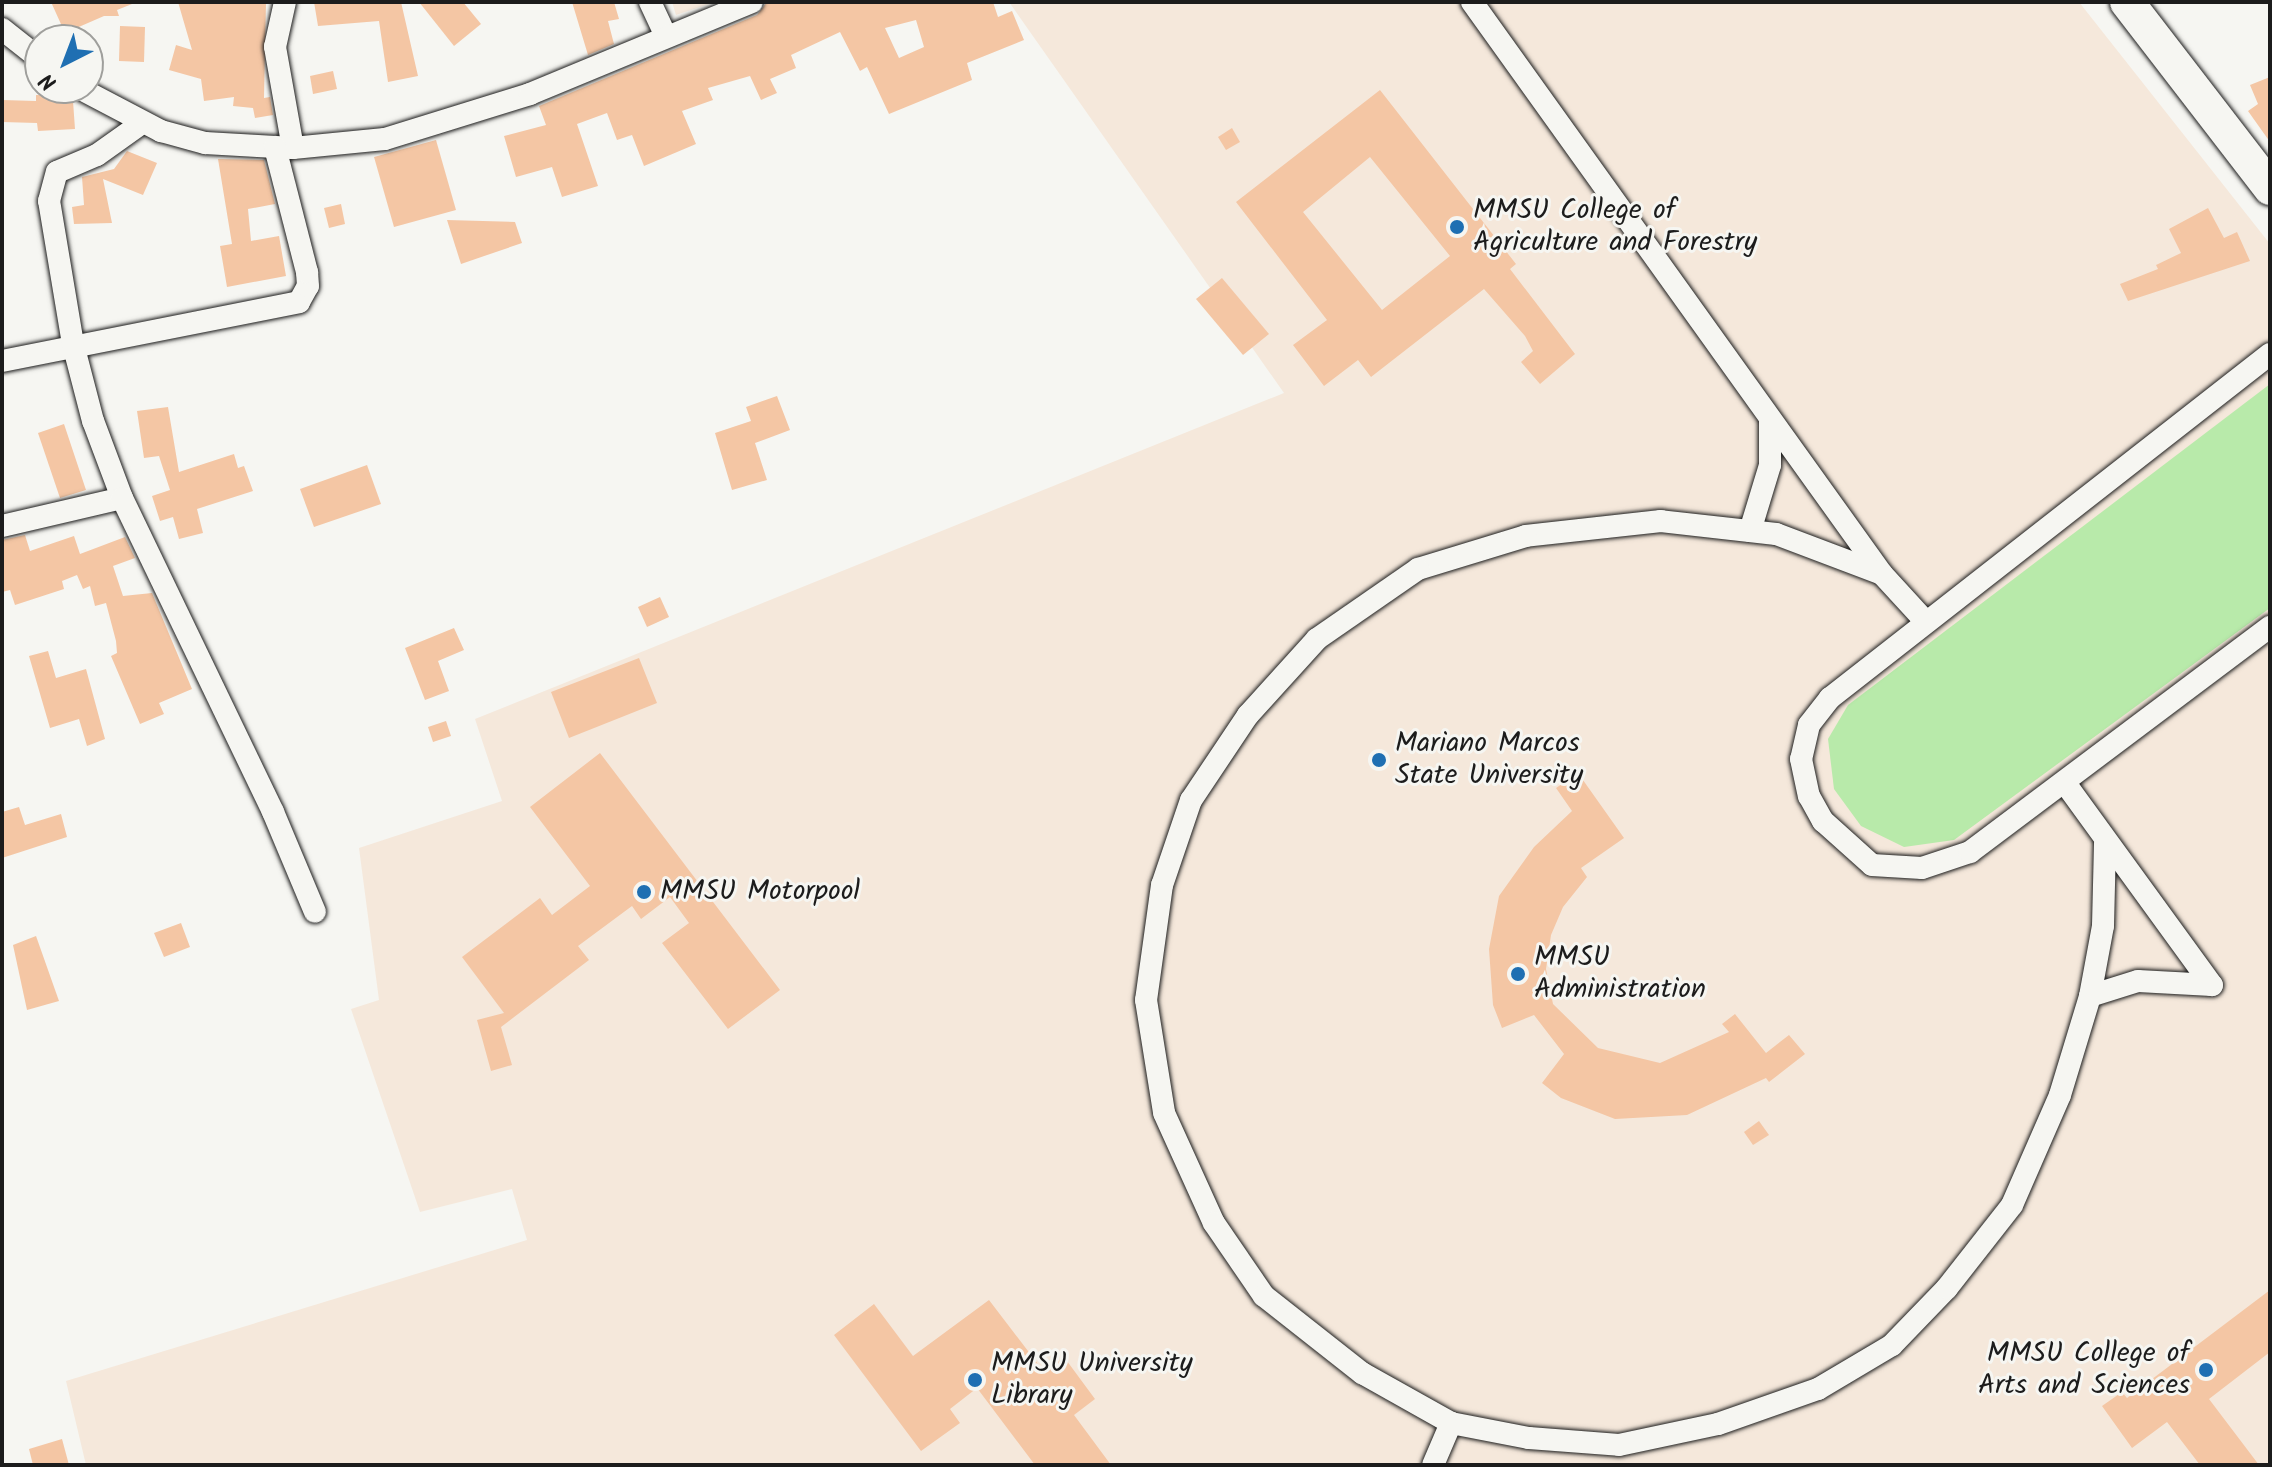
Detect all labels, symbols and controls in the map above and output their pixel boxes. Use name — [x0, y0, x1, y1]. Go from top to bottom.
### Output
north arrow — [24, 24, 104, 104]
text: N — [32, 63, 66, 98]
place label: MMSU College of Agriculture and Forestry — [1473, 194, 1757, 260]
marker: MMSU College of Agriculture and Forestry — [1448, 218, 1466, 236]
place label: Mariano Marcos State University — [1395, 727, 1583, 793]
marker: Mariano Marcos State University — [1370, 751, 1388, 769]
place label: MMSU Motorpool — [660, 875, 860, 909]
marker: MMSU Motorpool — [635, 883, 653, 901]
place label: MMSU Administration — [1534, 941, 1706, 1007]
marker: MMSU Administration — [1509, 965, 1527, 983]
place label: MMSU College of Arts and Sciences — [1978, 1337, 2190, 1403]
place label: MMSU University Library — [991, 1347, 1193, 1413]
marker: MMSU College of Arts and Sciences — [2197, 1361, 2215, 1379]
marker: MMSU University Library — [966, 1371, 984, 1389]

